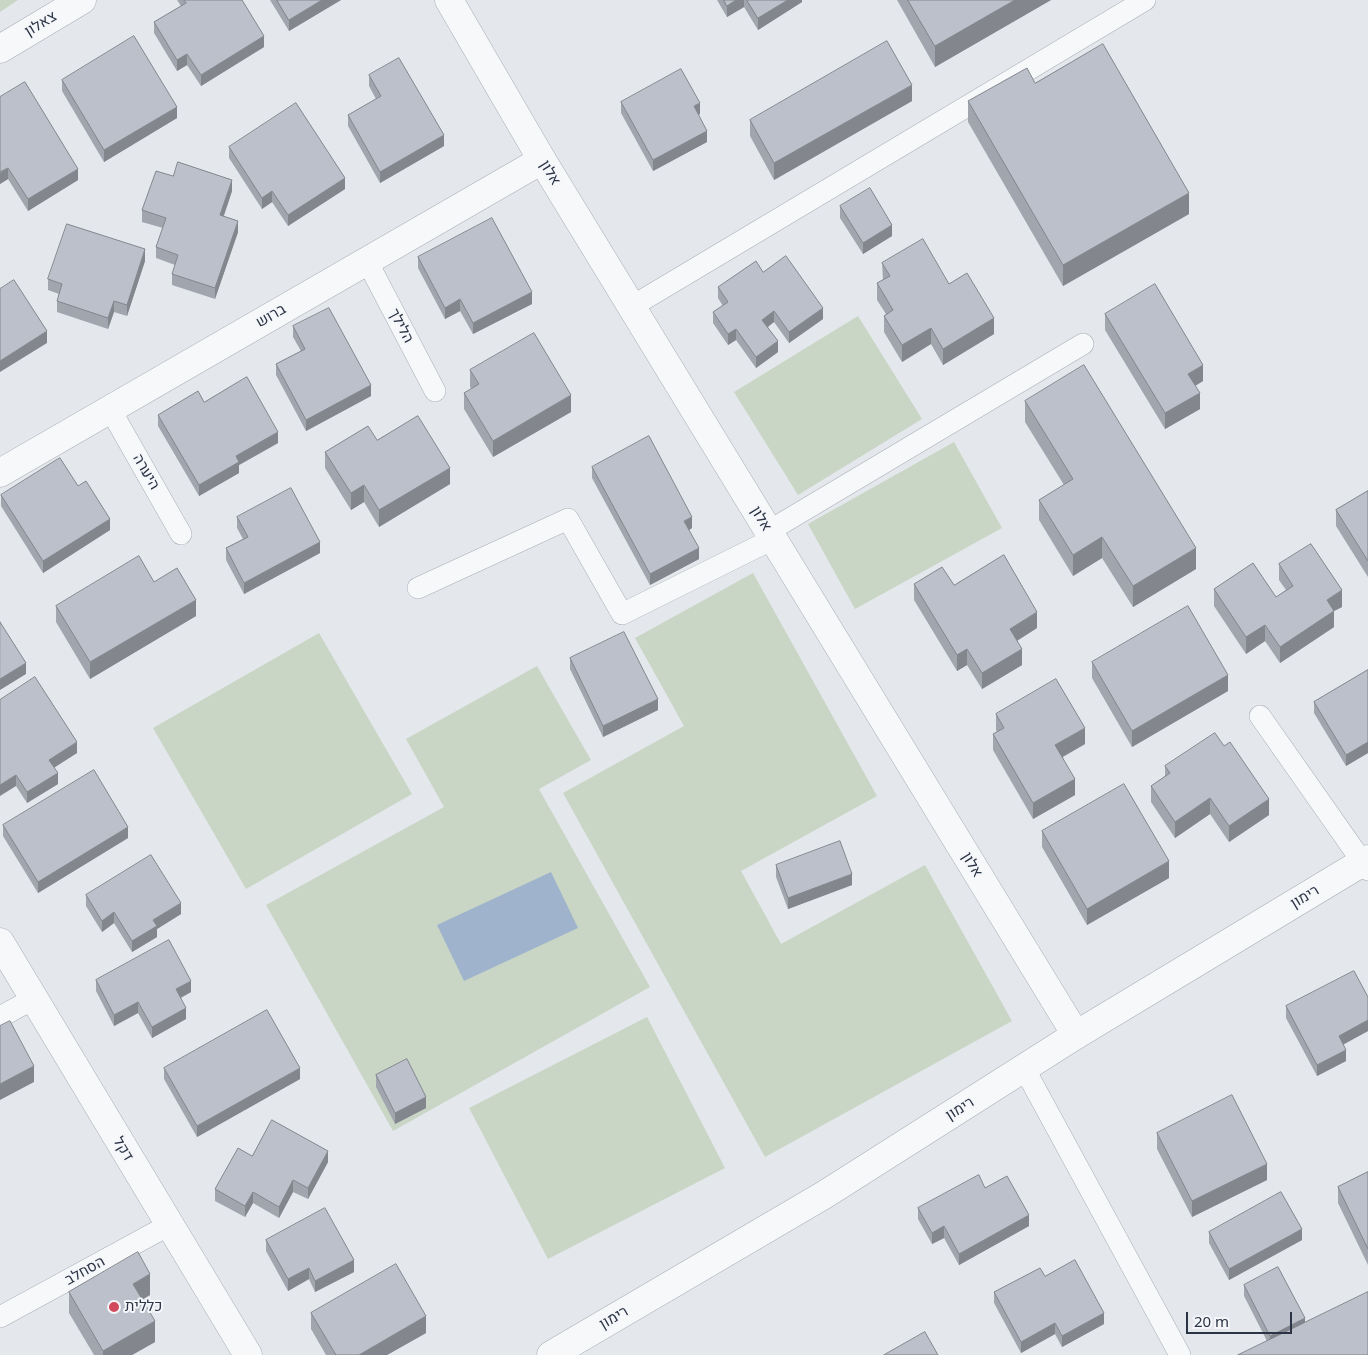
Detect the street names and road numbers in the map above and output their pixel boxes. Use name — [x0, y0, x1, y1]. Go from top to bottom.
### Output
street label: צאלון — [22, 7, 60, 41]
street label: אלון — [536, 157, 564, 189]
street label: ברוש — [253, 300, 289, 332]
street label: הלילך — [385, 306, 417, 346]
street label: היערה — [129, 451, 163, 493]
street label: אלון — [747, 503, 775, 535]
street label: אלון — [958, 849, 986, 881]
street label: רימון — [1287, 882, 1323, 912]
street label: רימון — [942, 1093, 978, 1125]
street label: דקל — [109, 1134, 137, 1164]
street label: הסחלב — [62, 1253, 108, 1289]
street label: רימון — [596, 1303, 632, 1333]

